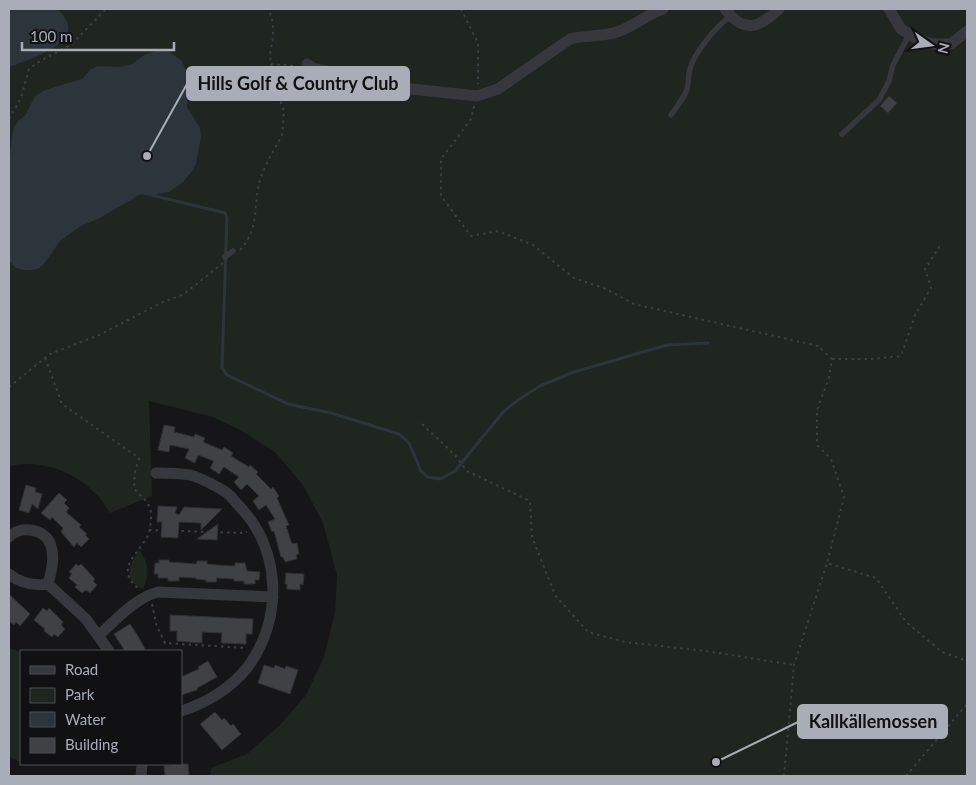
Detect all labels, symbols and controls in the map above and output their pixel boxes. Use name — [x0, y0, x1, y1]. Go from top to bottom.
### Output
scale bar — [22, 20, 175, 52]
north arrow — [906, 20, 956, 70]
text: 100 m — [30, 27, 72, 45]
text: N — [935, 41, 954, 56]
callout: Hills Golf & Country Club — [187, 67, 409, 100]
text: Hills Golf & Country Club — [197, 72, 399, 94]
legend — [20, 650, 182, 765]
text: Road — [65, 660, 98, 678]
text: Park — [65, 685, 95, 703]
callout: Kallkällemossen — [798, 705, 947, 738]
text: Water — [65, 710, 106, 728]
text: Kallkällemossen — [809, 710, 937, 732]
text: Building — [65, 735, 118, 753]

